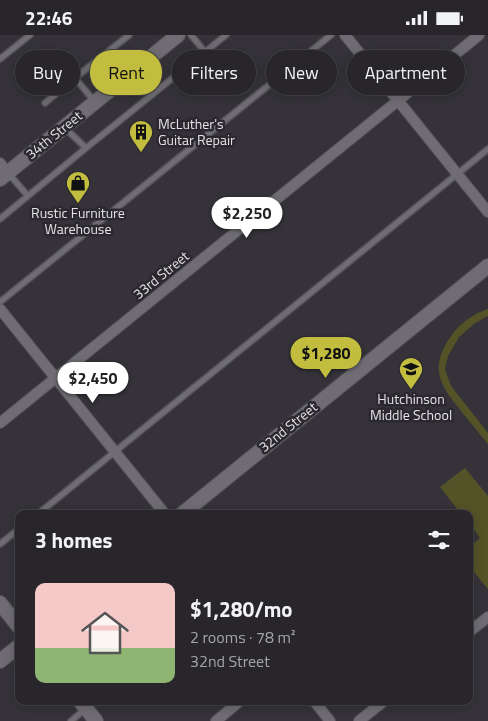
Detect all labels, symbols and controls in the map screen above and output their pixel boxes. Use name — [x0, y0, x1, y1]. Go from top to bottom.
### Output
text: 22:46 — [25, 3, 72, 32]
chip: Buy — [15, 50, 80, 95]
chip: Rent — [90, 50, 162, 95]
chip: Filters — [172, 50, 256, 95]
chip: New — [266, 50, 337, 95]
chip: Apartment — [347, 50, 465, 95]
street label: 34th Street — [21, 105, 86, 164]
place label: McLuther's Guitar Repair — [158, 113, 235, 150]
building icon: McLuther's Guitar Repair — [128, 119, 154, 153]
shop icon: Rustic Furniture Warehouse — [65, 170, 91, 204]
pin: $2,250 — [206, 197, 288, 239]
text: $2,250 — [222, 201, 272, 225]
place label: Rustic Furniture Warehouse — [31, 202, 125, 239]
street label: 33rd Street — [128, 245, 193, 304]
pin: $1,280 — [285, 337, 367, 379]
text: $1,280 — [301, 341, 351, 365]
school or university icon: Hutchinson Middle School — [398, 356, 424, 390]
pin: $2,450 — [52, 361, 134, 404]
text: $2,450 — [68, 366, 118, 390]
place label: Hutchinson Middle School — [370, 388, 452, 425]
street label: 32nd Street — [254, 396, 321, 457]
text: 3 homes — [35, 524, 112, 556]
icon: filters — [425, 526, 453, 554]
text: $1,280/mo — [190, 593, 292, 625]
icon: home — [75, 603, 135, 663]
text: 2 rooms · 78 m² — [190, 625, 295, 649]
text: 32nd Street — [190, 649, 270, 673]

